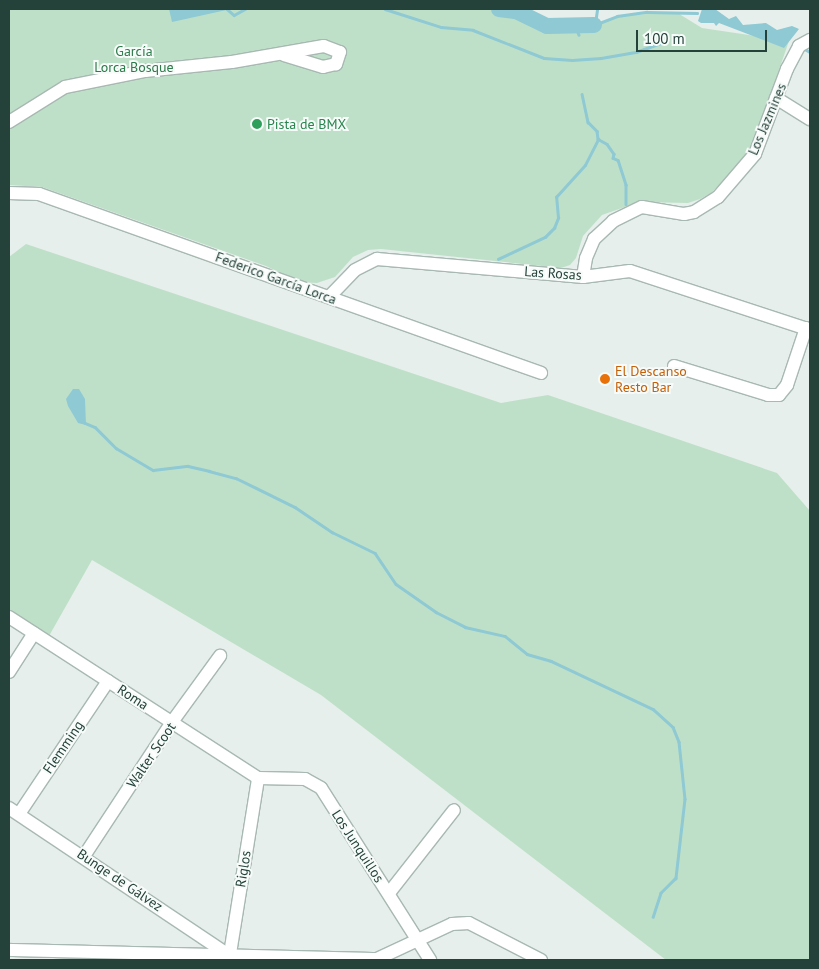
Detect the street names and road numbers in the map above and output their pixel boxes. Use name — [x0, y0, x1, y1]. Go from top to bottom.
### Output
street label: Los Jazmines — [744, 80, 790, 158]
street label: Federico García Lorca — [213, 248, 339, 308]
street label: Las Rosas — [524, 263, 582, 283]
street label: Roma — [114, 681, 152, 713]
street label: Flemming — [39, 717, 87, 777]
street label: Walter Scoot — [123, 719, 179, 791]
street label: Los Junquillos — [328, 807, 388, 885]
street label: Bunge de Gálvez — [74, 845, 166, 915]
street label: Riglos — [232, 849, 254, 889]

